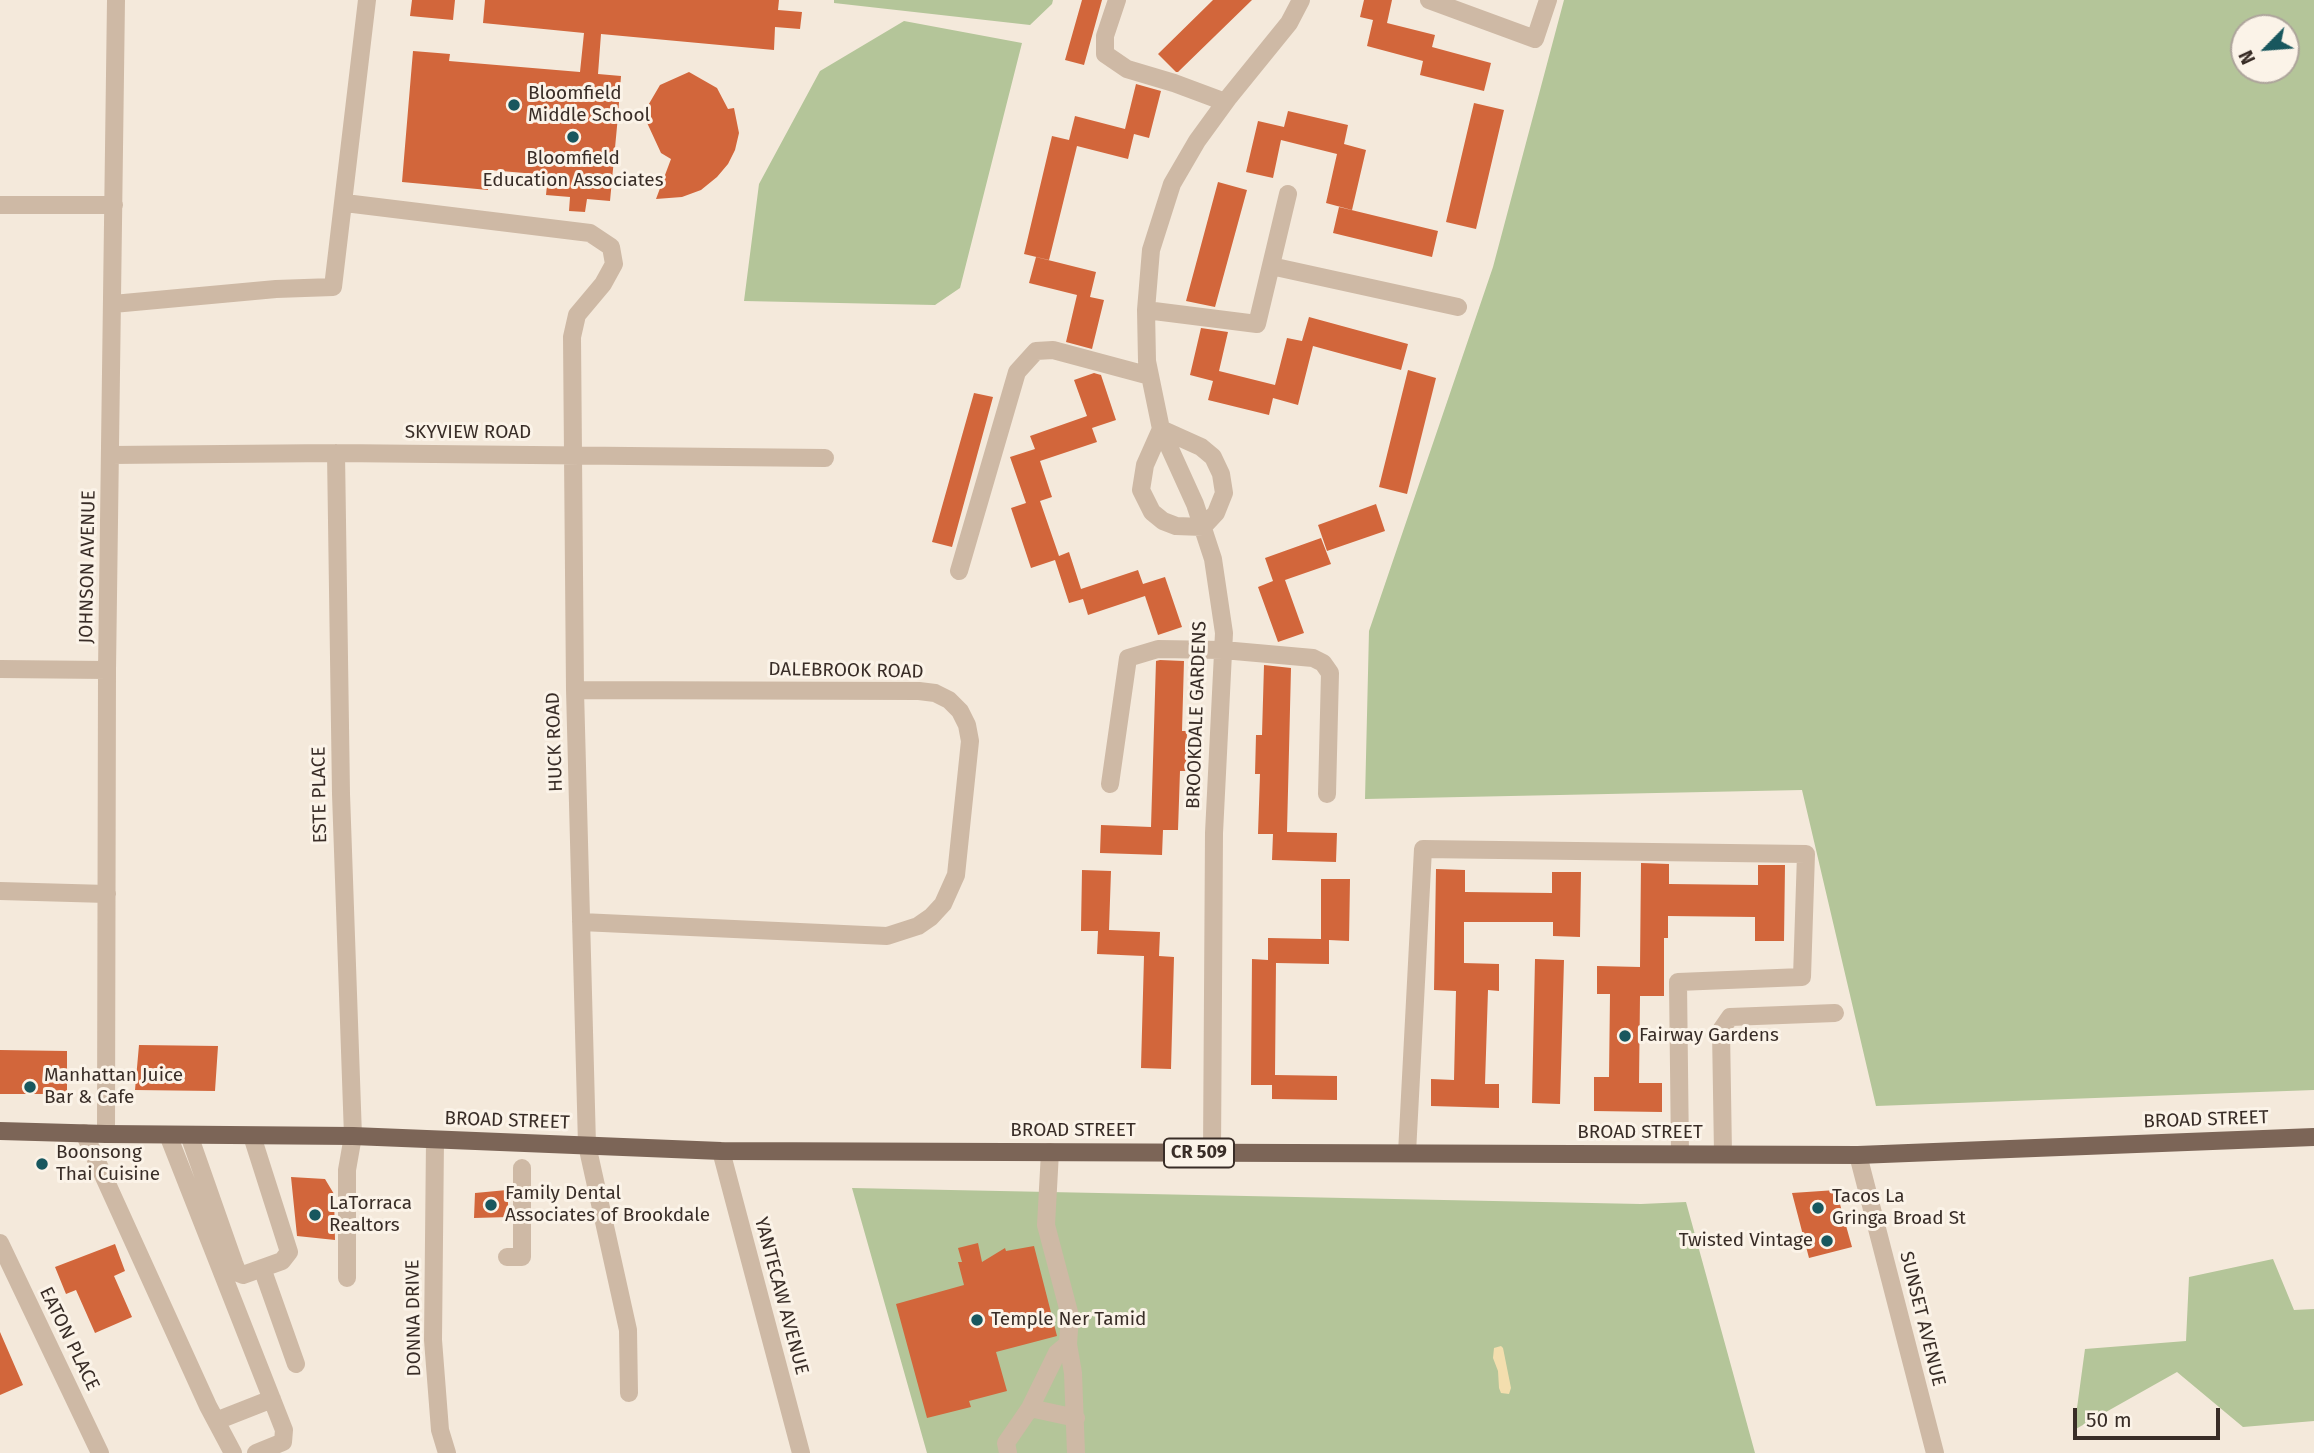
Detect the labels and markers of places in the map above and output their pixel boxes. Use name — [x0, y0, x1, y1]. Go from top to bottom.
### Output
place label: Bloomfield Middle School — [528, 83, 650, 127]
marker: Bloomfield Middle School — [506, 97, 522, 113]
marker: Bloomfield Education Associates — [565, 129, 581, 145]
place label: Bloomfield Education Associates — [482, 148, 664, 192]
place label: Fairway Gardens — [1639, 1025, 1779, 1047]
marker: Fairway Gardens — [1617, 1028, 1633, 1044]
place label: Manhattan Juice Bar & Cafe — [44, 1065, 183, 1109]
marker: Manhattan Juice Bar & Cafe — [22, 1079, 38, 1095]
place label: Boonsong Thai Cuisine — [56, 1142, 160, 1186]
marker: Boonsong Thai Cuisine — [34, 1156, 50, 1172]
place label: Family Dental Associates of Brookdale — [505, 1183, 710, 1227]
place label: Tacos La Gringa Broad St — [1832, 1186, 1966, 1230]
place label: LaTorraca Realtors — [329, 1193, 412, 1237]
marker: Family Dental Associates of Brookdale — [483, 1197, 499, 1213]
marker: Tacos La Gringa Broad St — [1810, 1200, 1826, 1216]
marker: LaTorraca Realtors — [307, 1207, 323, 1223]
place label: Twisted Vintage — [1679, 1230, 1813, 1252]
marker: Twisted Vintage — [1819, 1233, 1835, 1249]
place label: Temple Ner Tamid — [991, 1309, 1146, 1331]
marker: Temple Ner Tamid — [969, 1312, 985, 1328]

